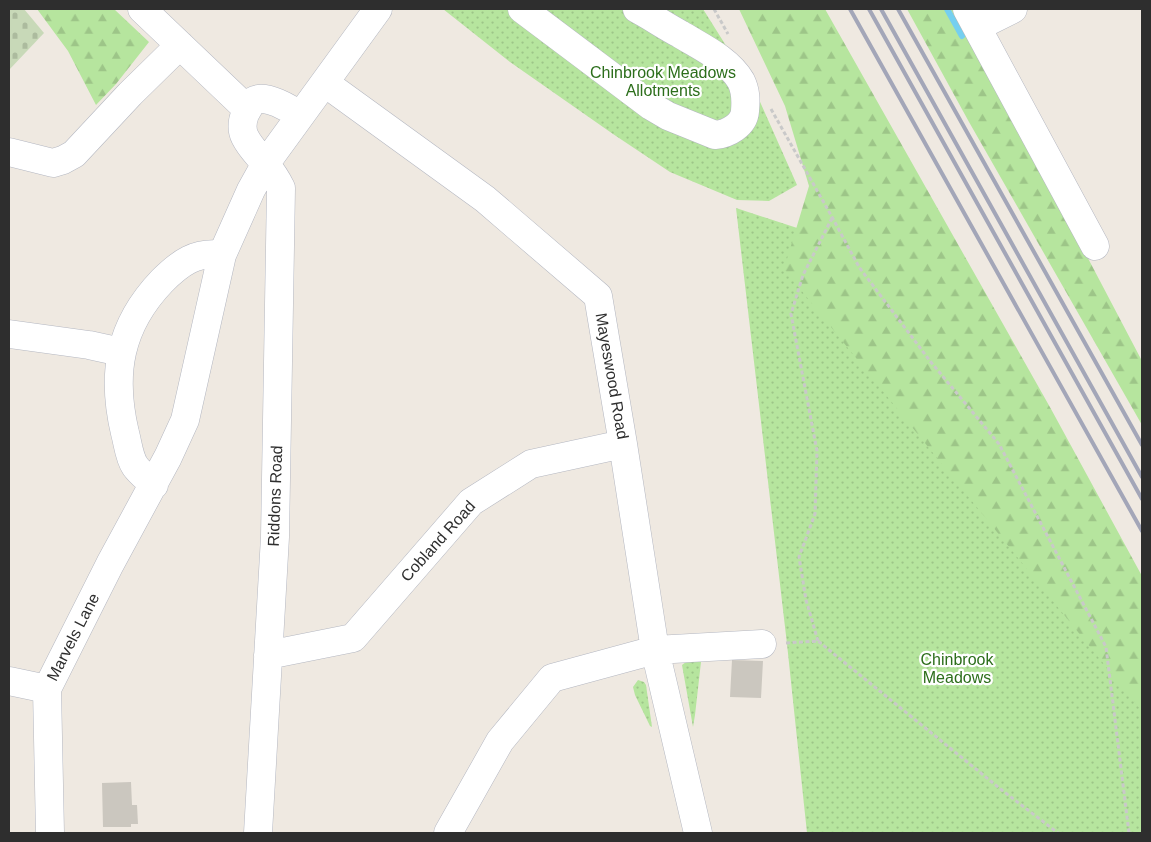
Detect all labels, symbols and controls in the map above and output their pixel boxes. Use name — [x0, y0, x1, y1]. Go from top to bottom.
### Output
park label: Chinbrook Meadows Allotments — [590, 64, 736, 99]
street label: Mayeswood Road — [593, 311, 631, 441]
street label: Riddons Road — [265, 445, 285, 547]
street label: Cobland Road — [397, 497, 479, 585]
street label: Marvels Lane — [44, 590, 102, 684]
park label: Chinbrook Meadows — [921, 651, 994, 686]

